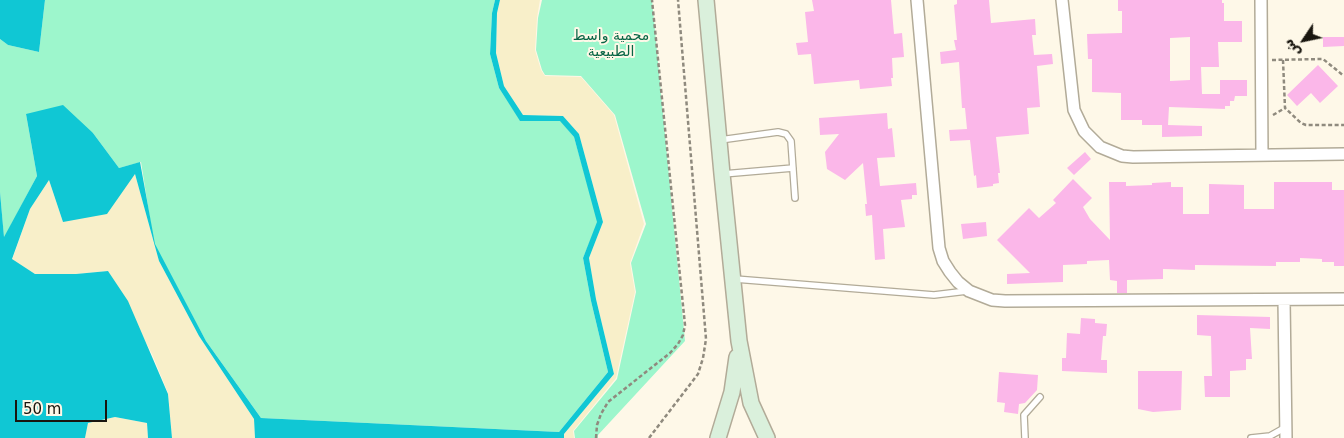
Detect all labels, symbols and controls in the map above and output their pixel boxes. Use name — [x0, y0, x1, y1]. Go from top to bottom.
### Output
north arrow — [1279, 15, 1329, 65]
park label: محمية واسط الطبيعية — [573, 28, 649, 60]
text: ش — [1280, 36, 1304, 61]
scale bar — [18, 390, 110, 422]
text: 50 m — [23, 400, 61, 418]

